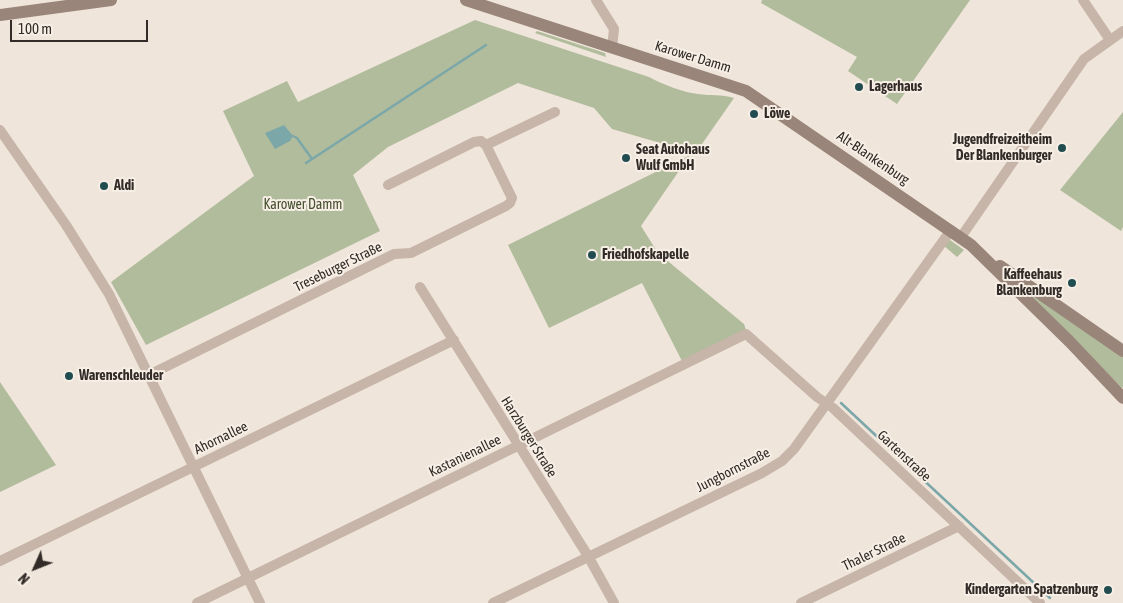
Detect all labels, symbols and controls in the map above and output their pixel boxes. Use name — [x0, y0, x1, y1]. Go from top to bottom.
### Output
scale bar — [12, 10, 150, 42]
text: 100 m — [18, 20, 52, 37]
street label: Karower Damm — [653, 37, 733, 77]
place label: Lagerhaus — [869, 79, 922, 95]
marker: Lagerhaus — [853, 81, 865, 93]
place label: Löwe — [764, 106, 790, 122]
marker: Löwe — [748, 108, 760, 120]
street label: Alt-Blankenburg — [834, 128, 912, 188]
place label: Jugendfreizeitheim Der Blankenburger — [953, 132, 1052, 164]
place label: Seat Autohaus Wulf GmbH — [636, 142, 710, 174]
marker: Jugendfreizeitheim Der Blankenburger — [1056, 142, 1068, 154]
marker: Seat Autohaus Wulf GmbH — [620, 152, 632, 164]
place label: Aldi — [114, 178, 134, 194]
marker: Aldi — [98, 180, 110, 192]
park label: Karower Damm — [264, 197, 342, 213]
street label: Treseburger Straße — [291, 239, 385, 295]
place label: Friedhofskapelle — [602, 247, 689, 263]
marker: Friedhofskapelle — [586, 249, 598, 261]
place label: Kaffeehaus Blankenburg — [996, 267, 1062, 300]
marker: Kaffeehaus Blankenburg — [1066, 277, 1078, 289]
place label: Warenschleuder — [79, 368, 163, 384]
marker: Warenschleuder — [63, 370, 75, 382]
street label: Harzburger Straße — [497, 393, 561, 481]
street label: Ahornallee — [191, 418, 251, 458]
street label: Gartenstraße — [874, 427, 934, 485]
street label: Kastanienallee — [426, 431, 504, 481]
street label: Jungbornstraße — [693, 444, 773, 496]
street label: Thaler Straße — [840, 529, 908, 575]
north arrow — [10, 543, 60, 593]
text: N — [16, 570, 33, 587]
place label: Kindergarten Spatzenburg — [965, 582, 1098, 598]
marker: Kindergarten Spatzenburg — [1102, 584, 1114, 596]

